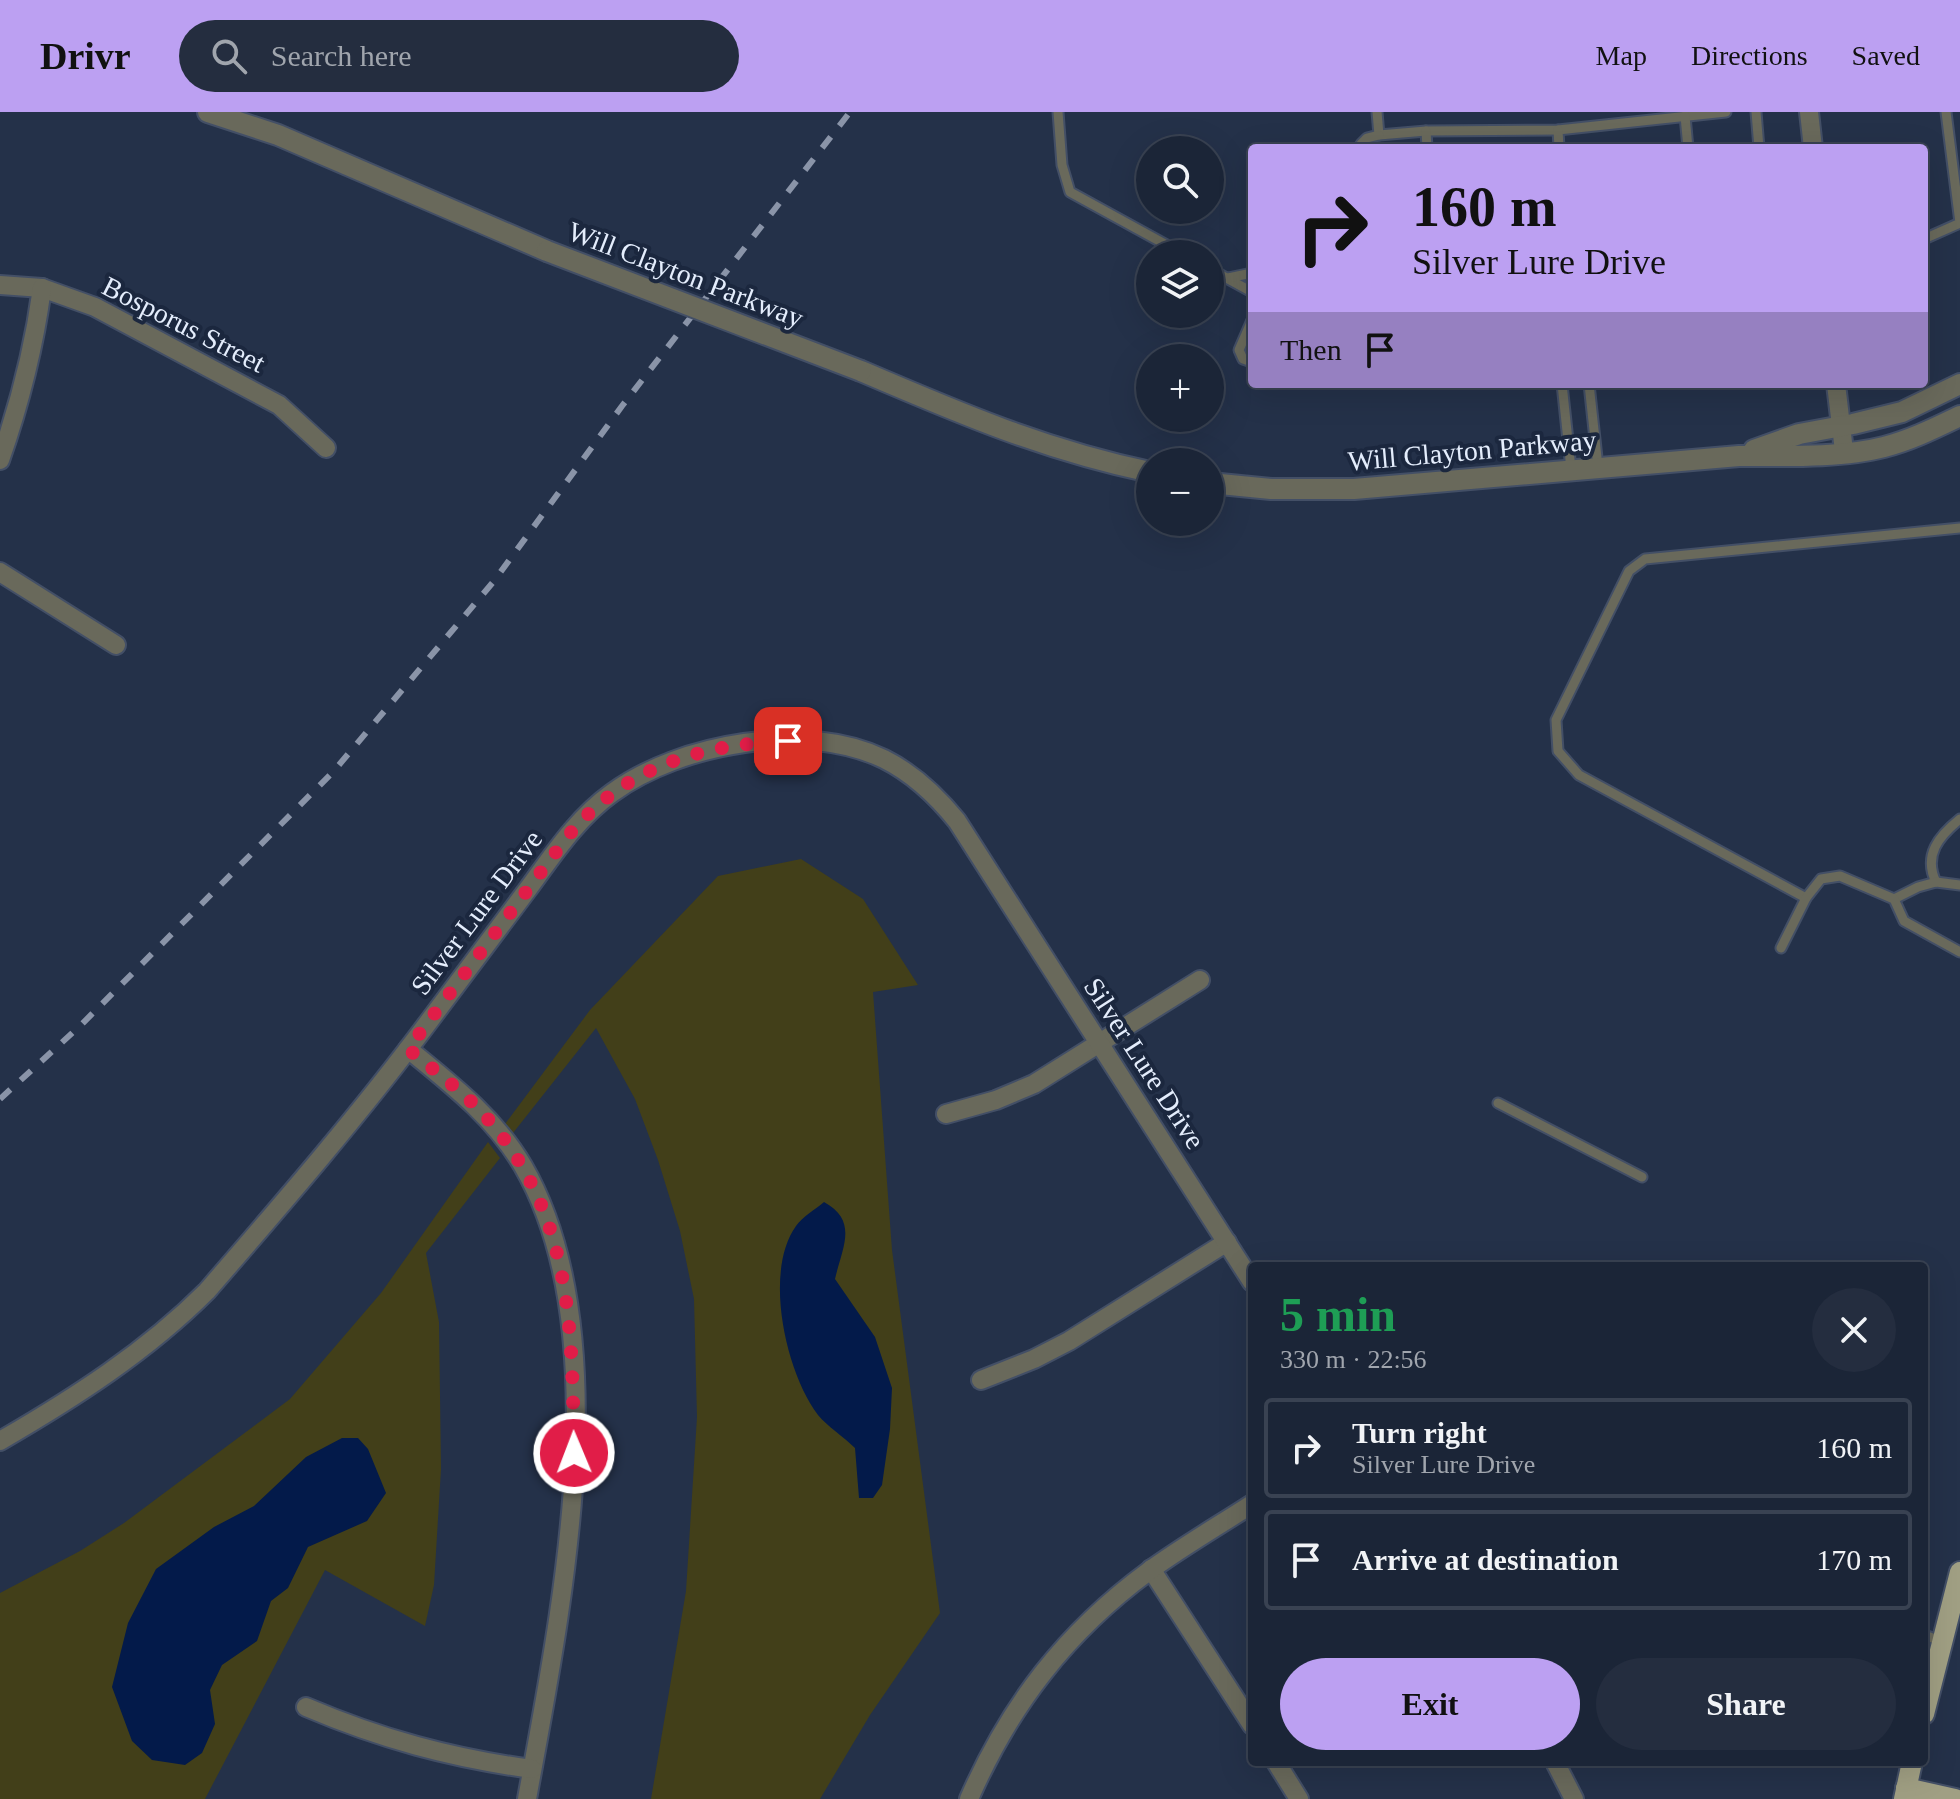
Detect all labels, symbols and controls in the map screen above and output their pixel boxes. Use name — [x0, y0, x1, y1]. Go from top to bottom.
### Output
search box — [179, 20, 739, 92]
icon: search — [207, 34, 251, 78]
text: Drivr — [40, 35, 131, 77]
text: Search here — [271, 39, 411, 72]
text: Map — [1596, 40, 1647, 71]
text: Directions — [1691, 40, 1808, 71]
text: Saved — [1852, 40, 1920, 71]
map controls — [1136, 136, 1224, 536]
button: search — [1136, 136, 1224, 224]
icon: right — [1280, 176, 1384, 280]
text: 160 m — [1412, 176, 1557, 238]
street label: Will Clayton Parkway — [564, 215, 808, 334]
button: layers — [1136, 240, 1224, 328]
text: Silver Lure Drive — [1412, 242, 1666, 282]
street label: Bosporus Street — [97, 270, 270, 379]
icon: arrive — [1358, 328, 1402, 372]
text: Then — [1280, 333, 1342, 366]
button: + — [1136, 344, 1224, 432]
street label: Will Clayton Parkway — [1347, 424, 1598, 477]
button: − — [1136, 448, 1224, 536]
pin — [754, 707, 822, 775]
icon: arrive — [766, 719, 810, 763]
street label: Silver Lure Drive — [405, 824, 548, 1000]
street label: Silver Lure Drive — [1078, 972, 1211, 1155]
text: 5 min — [1280, 1288, 1396, 1341]
button: close — [1812, 1288, 1896, 1372]
text: 330 m · 22:56 — [1280, 1345, 1427, 1374]
position arrow — [532, 1411, 616, 1495]
text: Turn right — [1352, 1416, 1487, 1449]
icon: right — [1284, 1426, 1328, 1470]
text: 160 m — [1816, 1431, 1892, 1464]
text: Silver Lure Drive — [1352, 1450, 1535, 1479]
icon: arrive — [1284, 1538, 1328, 1582]
text: Arrive at destination — [1352, 1543, 1619, 1576]
text: 170 m — [1816, 1543, 1892, 1576]
button: Exit — [1280, 1658, 1580, 1750]
button: Share — [1596, 1658, 1896, 1750]

